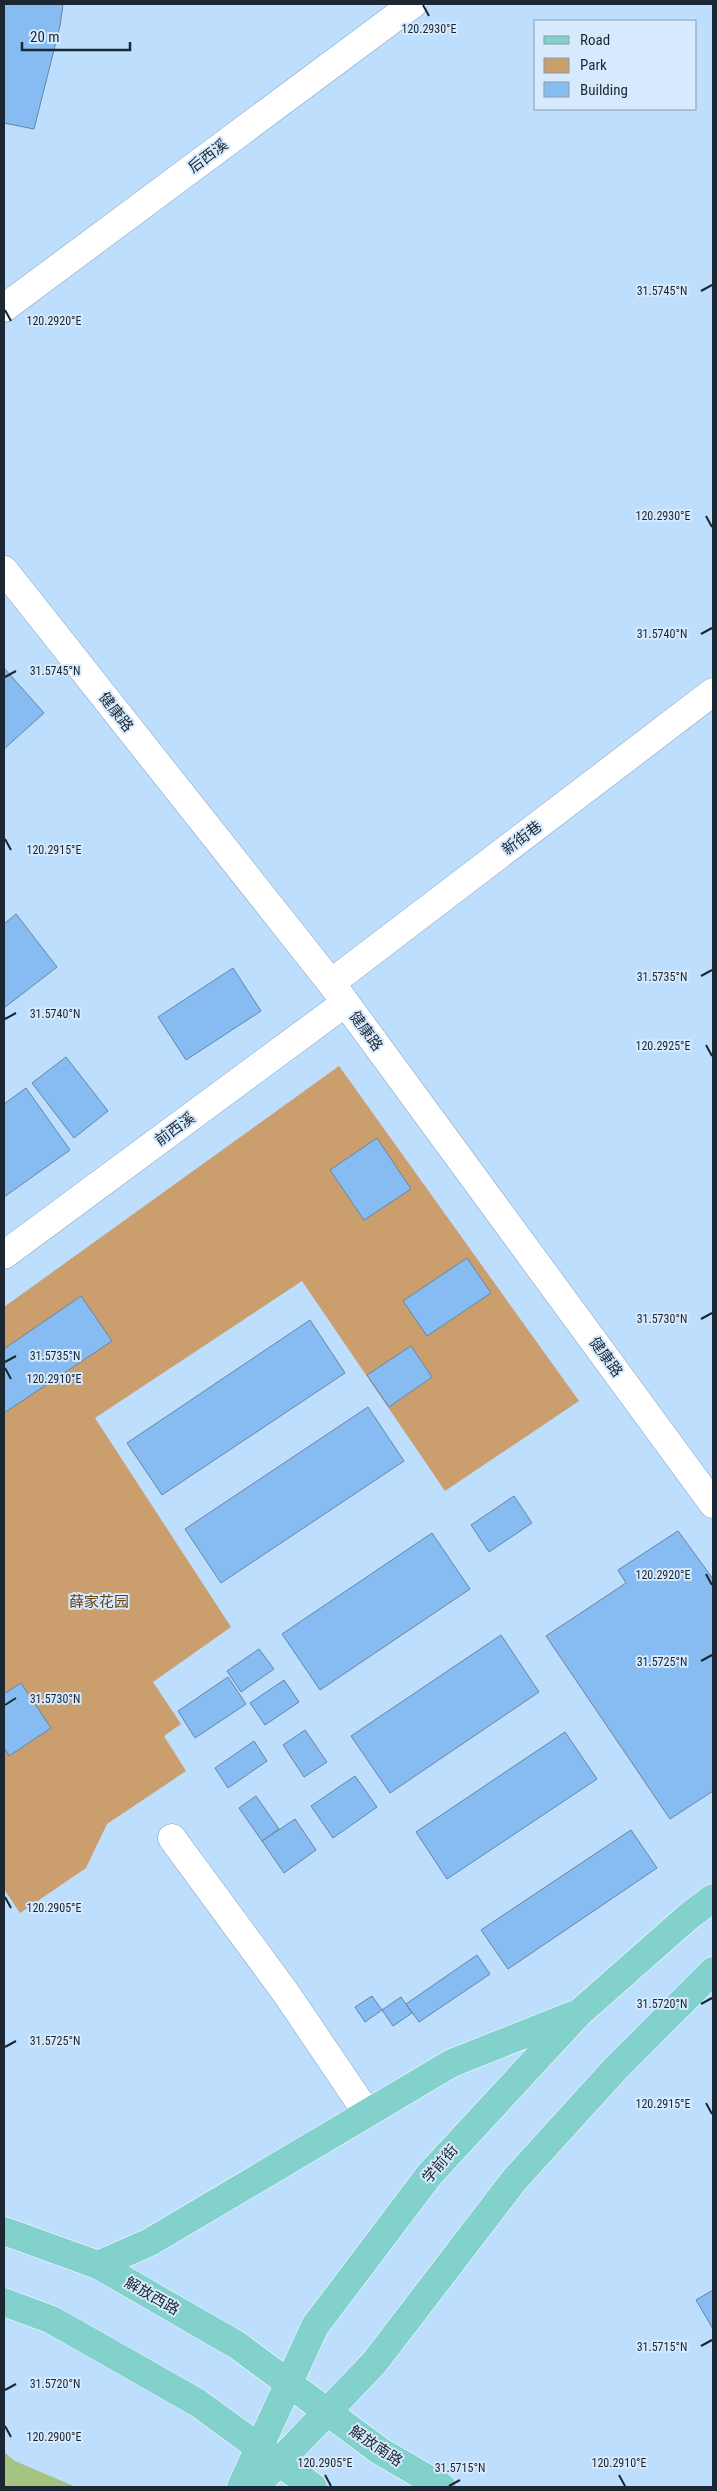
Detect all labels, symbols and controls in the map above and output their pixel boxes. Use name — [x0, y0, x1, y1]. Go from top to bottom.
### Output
scale bar — [22, 20, 130, 52]
legend — [534, 20, 697, 110]
text: 120.2930°E — [401, 22, 457, 36]
text: 20 m — [30, 28, 60, 46]
text: Road — [580, 31, 610, 49]
text: Park — [580, 56, 607, 74]
text: Building — [580, 81, 628, 99]
street label: 后西溪 — [185, 135, 231, 177]
text: 31.5745°N — [637, 284, 687, 298]
text: 120.2920°E — [26, 314, 82, 328]
text: 120.2930°E — [635, 509, 691, 523]
text: 31.5740°N — [637, 627, 687, 641]
text: 31.5745°N — [30, 664, 80, 678]
street label: 健康路 — [95, 689, 137, 735]
street label: 新街巷 — [499, 817, 545, 859]
text: 120.2915°E — [26, 843, 82, 857]
text: 31.5735°N — [637, 970, 687, 984]
text: 31.5740°N — [30, 1007, 80, 1021]
street label: 健康路 — [345, 1008, 387, 1054]
text: 120.2925°E — [635, 1039, 691, 1053]
street label: 前西溪 — [152, 1108, 198, 1150]
text: 31.5730°N — [637, 1312, 687, 1326]
street label: 健康路 — [585, 1334, 627, 1380]
text: 31.5735°N — [30, 1349, 80, 1363]
text: 120.2910°E — [26, 1372, 82, 1386]
text: 120.2920°E — [635, 1568, 691, 1582]
park label: 薛家花园 — [69, 1593, 129, 1611]
text: 31.5725°N — [637, 1655, 687, 1669]
text: 31.5730°N — [30, 1692, 80, 1706]
text: 120.2905°E — [26, 1901, 82, 1915]
text: 31.5720°N — [637, 1997, 687, 2011]
text: 31.5725°N — [30, 2034, 80, 2048]
text: 120.2915°E — [635, 2097, 691, 2111]
street label: 学前街 — [418, 2141, 462, 2187]
street label: 解放西路 — [122, 2273, 182, 2319]
text: 31.5715°N — [637, 2340, 687, 2354]
text: 31.5720°N — [30, 2377, 80, 2391]
street label: 解放南路 — [346, 2422, 406, 2470]
text: 120.2900°E — [26, 2430, 82, 2444]
text: 120.2905°E — [297, 2456, 353, 2470]
text: 120.2910°E — [591, 2456, 647, 2470]
text: 31.5715°N — [435, 2461, 485, 2475]

